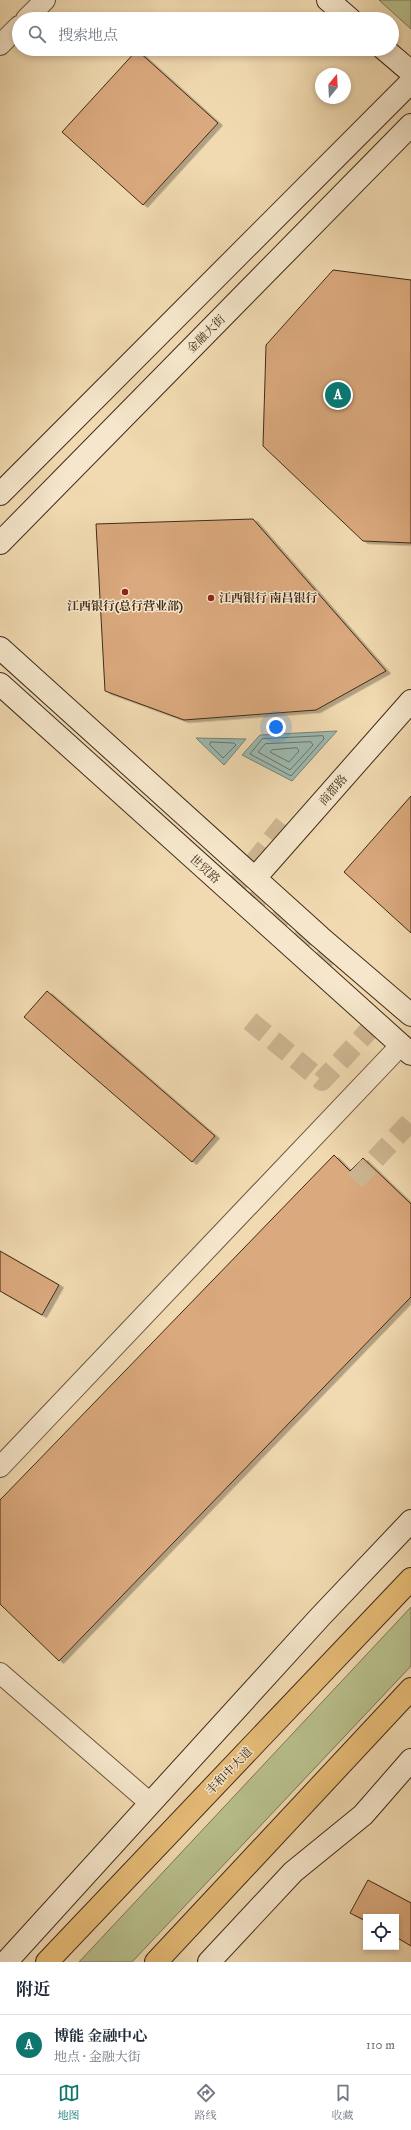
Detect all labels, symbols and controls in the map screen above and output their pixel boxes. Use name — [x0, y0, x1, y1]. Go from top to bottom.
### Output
search box — [12, 12, 399, 56]
icon: search — [26, 23, 48, 45]
text: 搜索地点 — [58, 26, 118, 45]
north arrow — [315, 68, 351, 104]
street label: 金融大街 — [184, 311, 229, 357]
pin: A — [325, 380, 351, 410]
marker: 江西银行(总行营业部) — [120, 587, 130, 597]
place label: 江西银行 南昌银行 — [219, 591, 318, 606]
marker: 江西银行 南昌银行 — [206, 593, 216, 603]
place label: 江西银行(总行营业部) — [67, 599, 183, 614]
your location — [266, 717, 286, 737]
street label: 商都路 — [316, 772, 351, 809]
street label: 世贸路 — [186, 852, 223, 887]
street label: 丰和中大道 — [203, 1745, 256, 1798]
map controls — [363, 1914, 399, 1950]
button: locate — [363, 1914, 399, 1950]
text: 附近 — [16, 1979, 50, 2001]
text: 博能 金融中心 — [54, 2027, 147, 2046]
text: A — [25, 2037, 33, 2053]
text: 110 m — [366, 2037, 395, 2053]
text: 地点 · 金融大街 — [54, 2049, 141, 2065]
tab: 地图 — [58, 2082, 80, 2123]
tab: 路线 — [195, 2082, 217, 2123]
tab: 收藏 — [332, 2082, 354, 2123]

